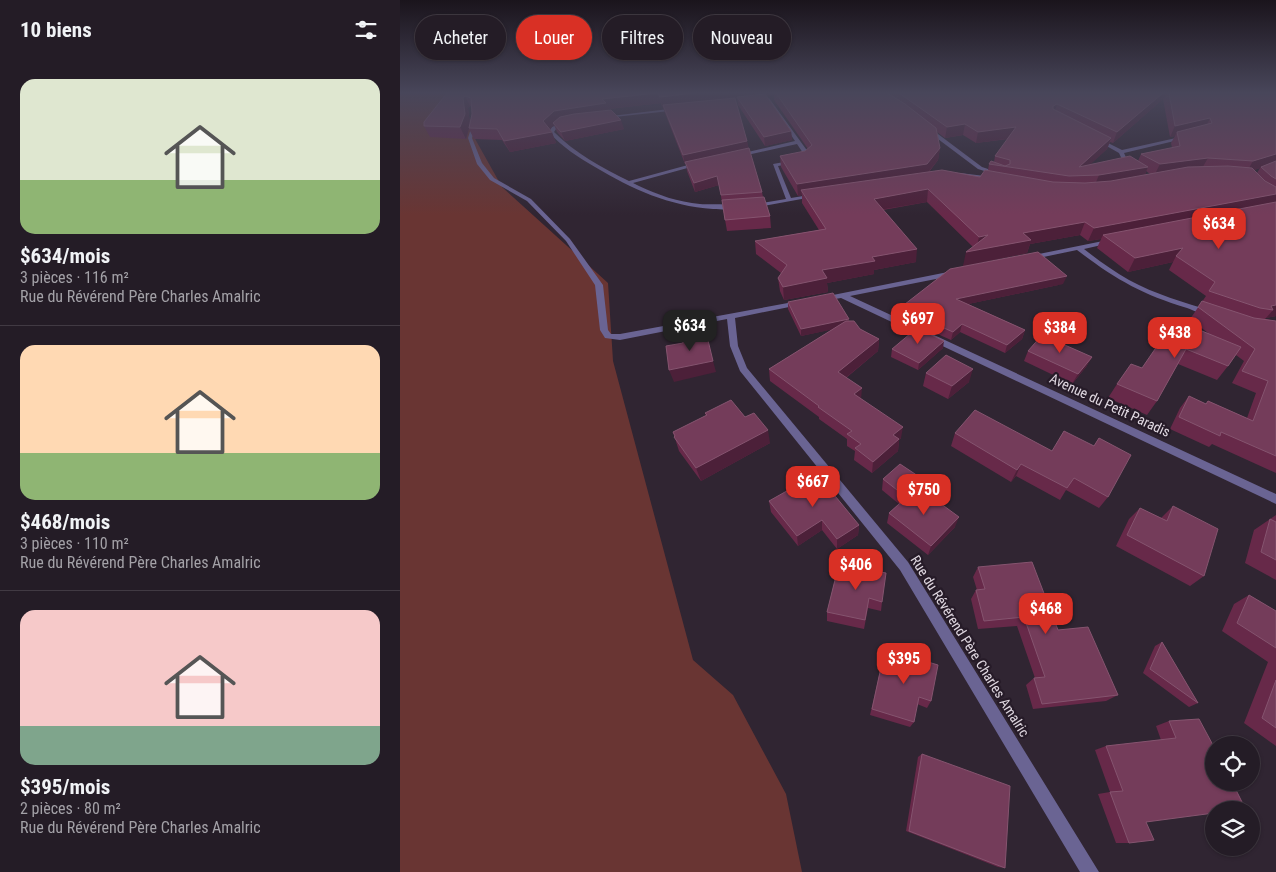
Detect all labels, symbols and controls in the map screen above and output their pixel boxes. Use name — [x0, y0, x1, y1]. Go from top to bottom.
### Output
chip: Acheter — [415, 15, 506, 60]
chip: Louer — [516, 15, 592, 60]
chip: Filtres — [602, 15, 683, 60]
chip: Nouveau — [693, 15, 791, 60]
icon: filters — [352, 16, 380, 44]
text: 10 biens — [20, 18, 92, 42]
icon: home — [155, 112, 245, 202]
pin: $634 — [1189, 208, 1249, 250]
text: $634 — [1203, 214, 1235, 233]
text: $634/mois — [20, 244, 110, 268]
text: 3 pièces · 116 m² — [20, 268, 129, 287]
text: Rue du Révérend Père Charles Amalric — [20, 287, 261, 306]
pin: $697 — [888, 302, 948, 345]
text: $697 — [902, 309, 934, 328]
pin: $634 — [660, 310, 720, 352]
pin: $384 — [1030, 312, 1090, 354]
text: $634 — [674, 316, 706, 335]
pin: $438 — [1145, 316, 1205, 359]
text: $384 — [1044, 318, 1076, 337]
text: $438 — [1159, 323, 1191, 342]
street label: Avenue du Petit Paradis — [1047, 370, 1173, 440]
icon: home — [155, 377, 245, 467]
pin: $667 — [783, 466, 843, 508]
text: $667 — [797, 472, 829, 491]
pin: $750 — [894, 474, 954, 516]
text: $750 — [908, 480, 940, 499]
text: $468/mois — [20, 510, 110, 534]
text: 3 pièces · 110 m² — [20, 534, 129, 553]
pin: $406 — [826, 548, 886, 591]
street label: Rue du Révérend Père Charles Amalric — [907, 552, 1033, 740]
text: Rue du Révérend Père Charles Amalric — [20, 553, 261, 572]
text: $406 — [840, 555, 872, 574]
pin: $468 — [1016, 592, 1076, 635]
text: $468 — [1030, 599, 1062, 618]
icon: home — [155, 642, 245, 732]
pin: $395 — [874, 642, 934, 685]
text: $395 — [888, 649, 920, 668]
map controls — [1205, 736, 1260, 856]
button: locate — [1205, 736, 1260, 791]
text: $395/mois — [20, 775, 110, 799]
text: 2 pièces · 80 m² — [20, 799, 121, 818]
button: layers — [1205, 801, 1260, 856]
text: Rue du Révérend Père Charles Amalric — [20, 818, 261, 837]

